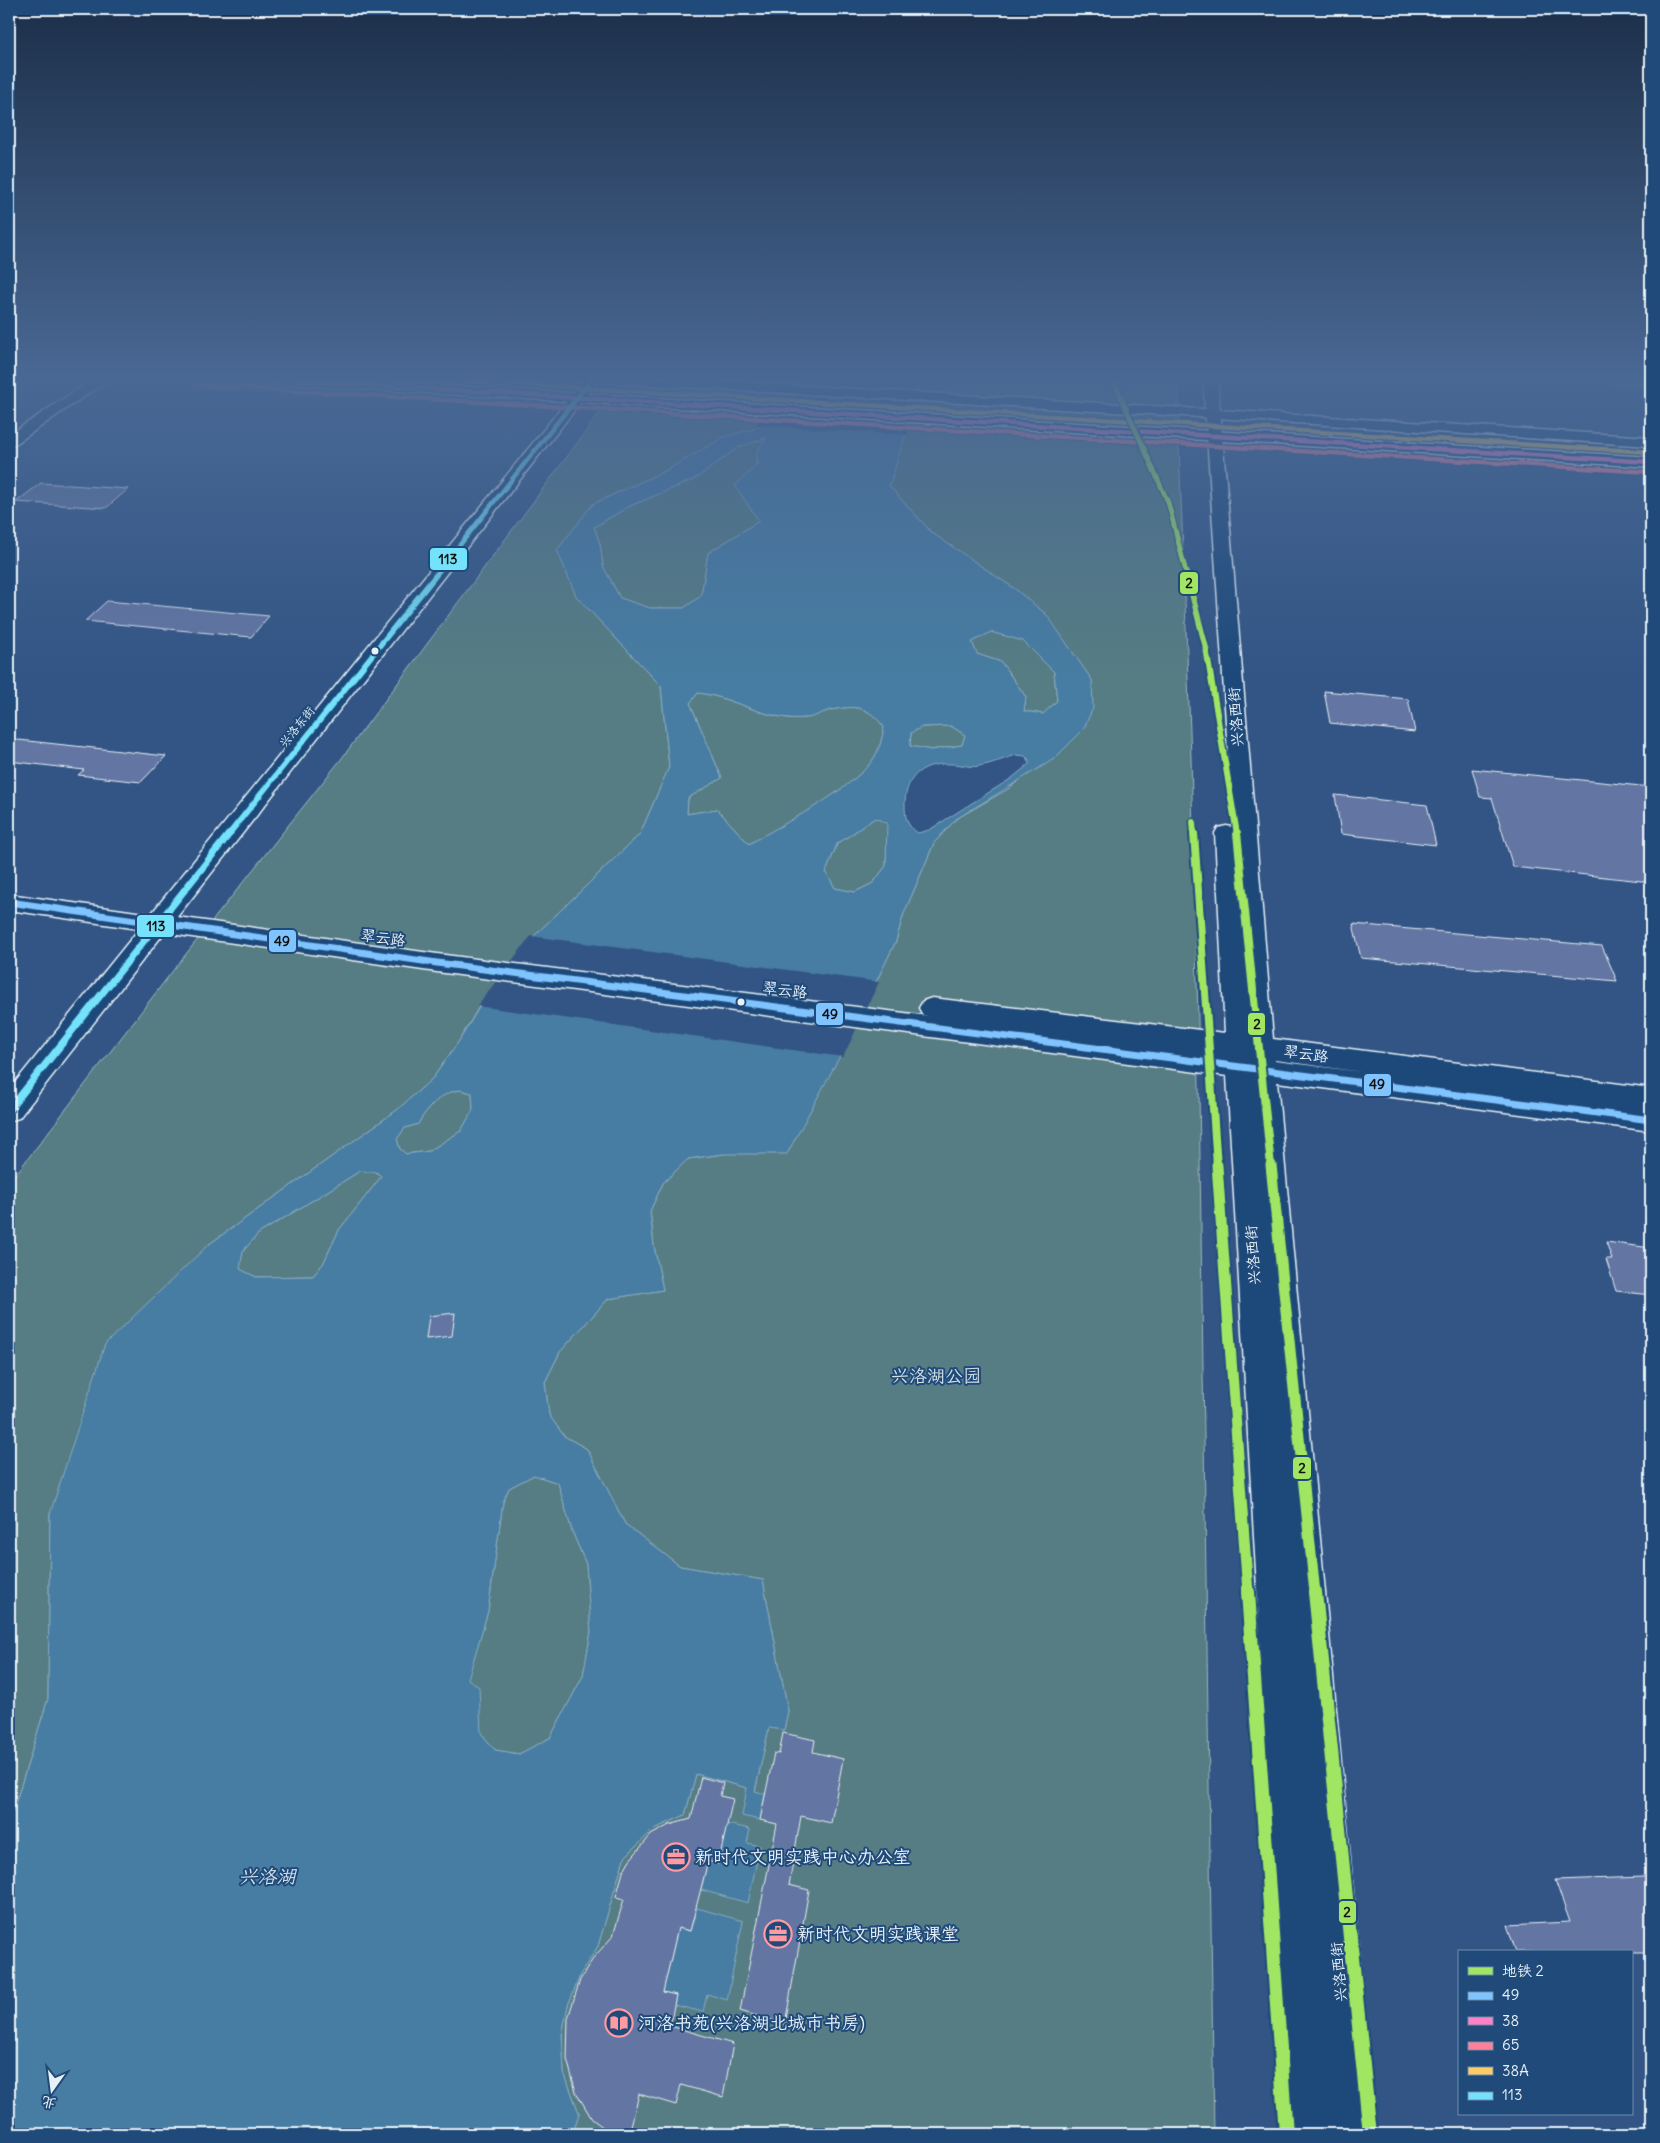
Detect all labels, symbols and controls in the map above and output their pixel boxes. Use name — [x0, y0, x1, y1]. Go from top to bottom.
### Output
line badge: 113 — [429, 547, 468, 571]
text: 113 — [438, 550, 458, 568]
line badge: 2 — [1179, 571, 1199, 595]
text: 2 — [1185, 574, 1193, 592]
unlabelled marker — [370, 646, 380, 656]
street label: 兴洛西街 — [1224, 686, 1247, 748]
street label: 兴洛东街 — [276, 703, 318, 750]
line badge: 113 — [136, 914, 175, 938]
text: 113 — [146, 917, 166, 935]
street label: 翠云路 — [359, 925, 407, 950]
line badge: 49 — [268, 929, 297, 953]
text: 49 — [274, 932, 290, 950]
street label: 翠云路 — [762, 977, 809, 1002]
unlabelled marker — [736, 997, 746, 1007]
line badge: 49 — [815, 1002, 844, 1026]
text: 49 — [822, 1005, 838, 1023]
line badge: 2 — [1247, 1012, 1266, 1036]
text: 2 — [1253, 1015, 1261, 1033]
street label: 翠云路 — [1282, 1041, 1330, 1066]
line badge: 49 — [1363, 1073, 1392, 1097]
text: 49 — [1369, 1075, 1385, 1093]
street label: 兴洛西街 — [1241, 1224, 1264, 1286]
park label: 兴洛湖公园 — [891, 1364, 981, 1387]
line badge: 2 — [1292, 1456, 1312, 1480]
text: 2 — [1298, 1459, 1306, 1477]
office icon: 新时代文明实践中心办公室 — [661, 1842, 691, 1872]
place label: 新时代文明实践中心办公室 — [695, 1845, 911, 1868]
water label: 兴洛湖 — [238, 1864, 297, 1888]
line badge: 2 — [1338, 1900, 1357, 1924]
text: 2 — [1343, 1903, 1351, 1921]
office icon: 新时代文明实践课堂 — [763, 1919, 793, 1949]
place label: 新时代文明实践课堂 — [797, 1922, 959, 1945]
street label: 兴洛西街 — [1326, 1941, 1351, 2003]
legend — [1458, 1950, 1632, 2116]
text: 地铁 2 — [1502, 1961, 1544, 1980]
text: 49 — [1502, 1985, 1519, 2004]
library icon: 河洛书苑(兴洛湖北城市书房) — [604, 2008, 634, 2038]
place label: 河洛书苑(兴洛湖北城市书房) — [638, 2011, 865, 2034]
text: 38 — [1502, 2011, 1519, 2030]
text: 65 — [1502, 2035, 1519, 2054]
text: 38A — [1502, 2061, 1529, 2080]
north arrow — [28, 2066, 78, 2116]
text: 113 — [1502, 2085, 1522, 2104]
text: 北 — [40, 2092, 58, 2113]

